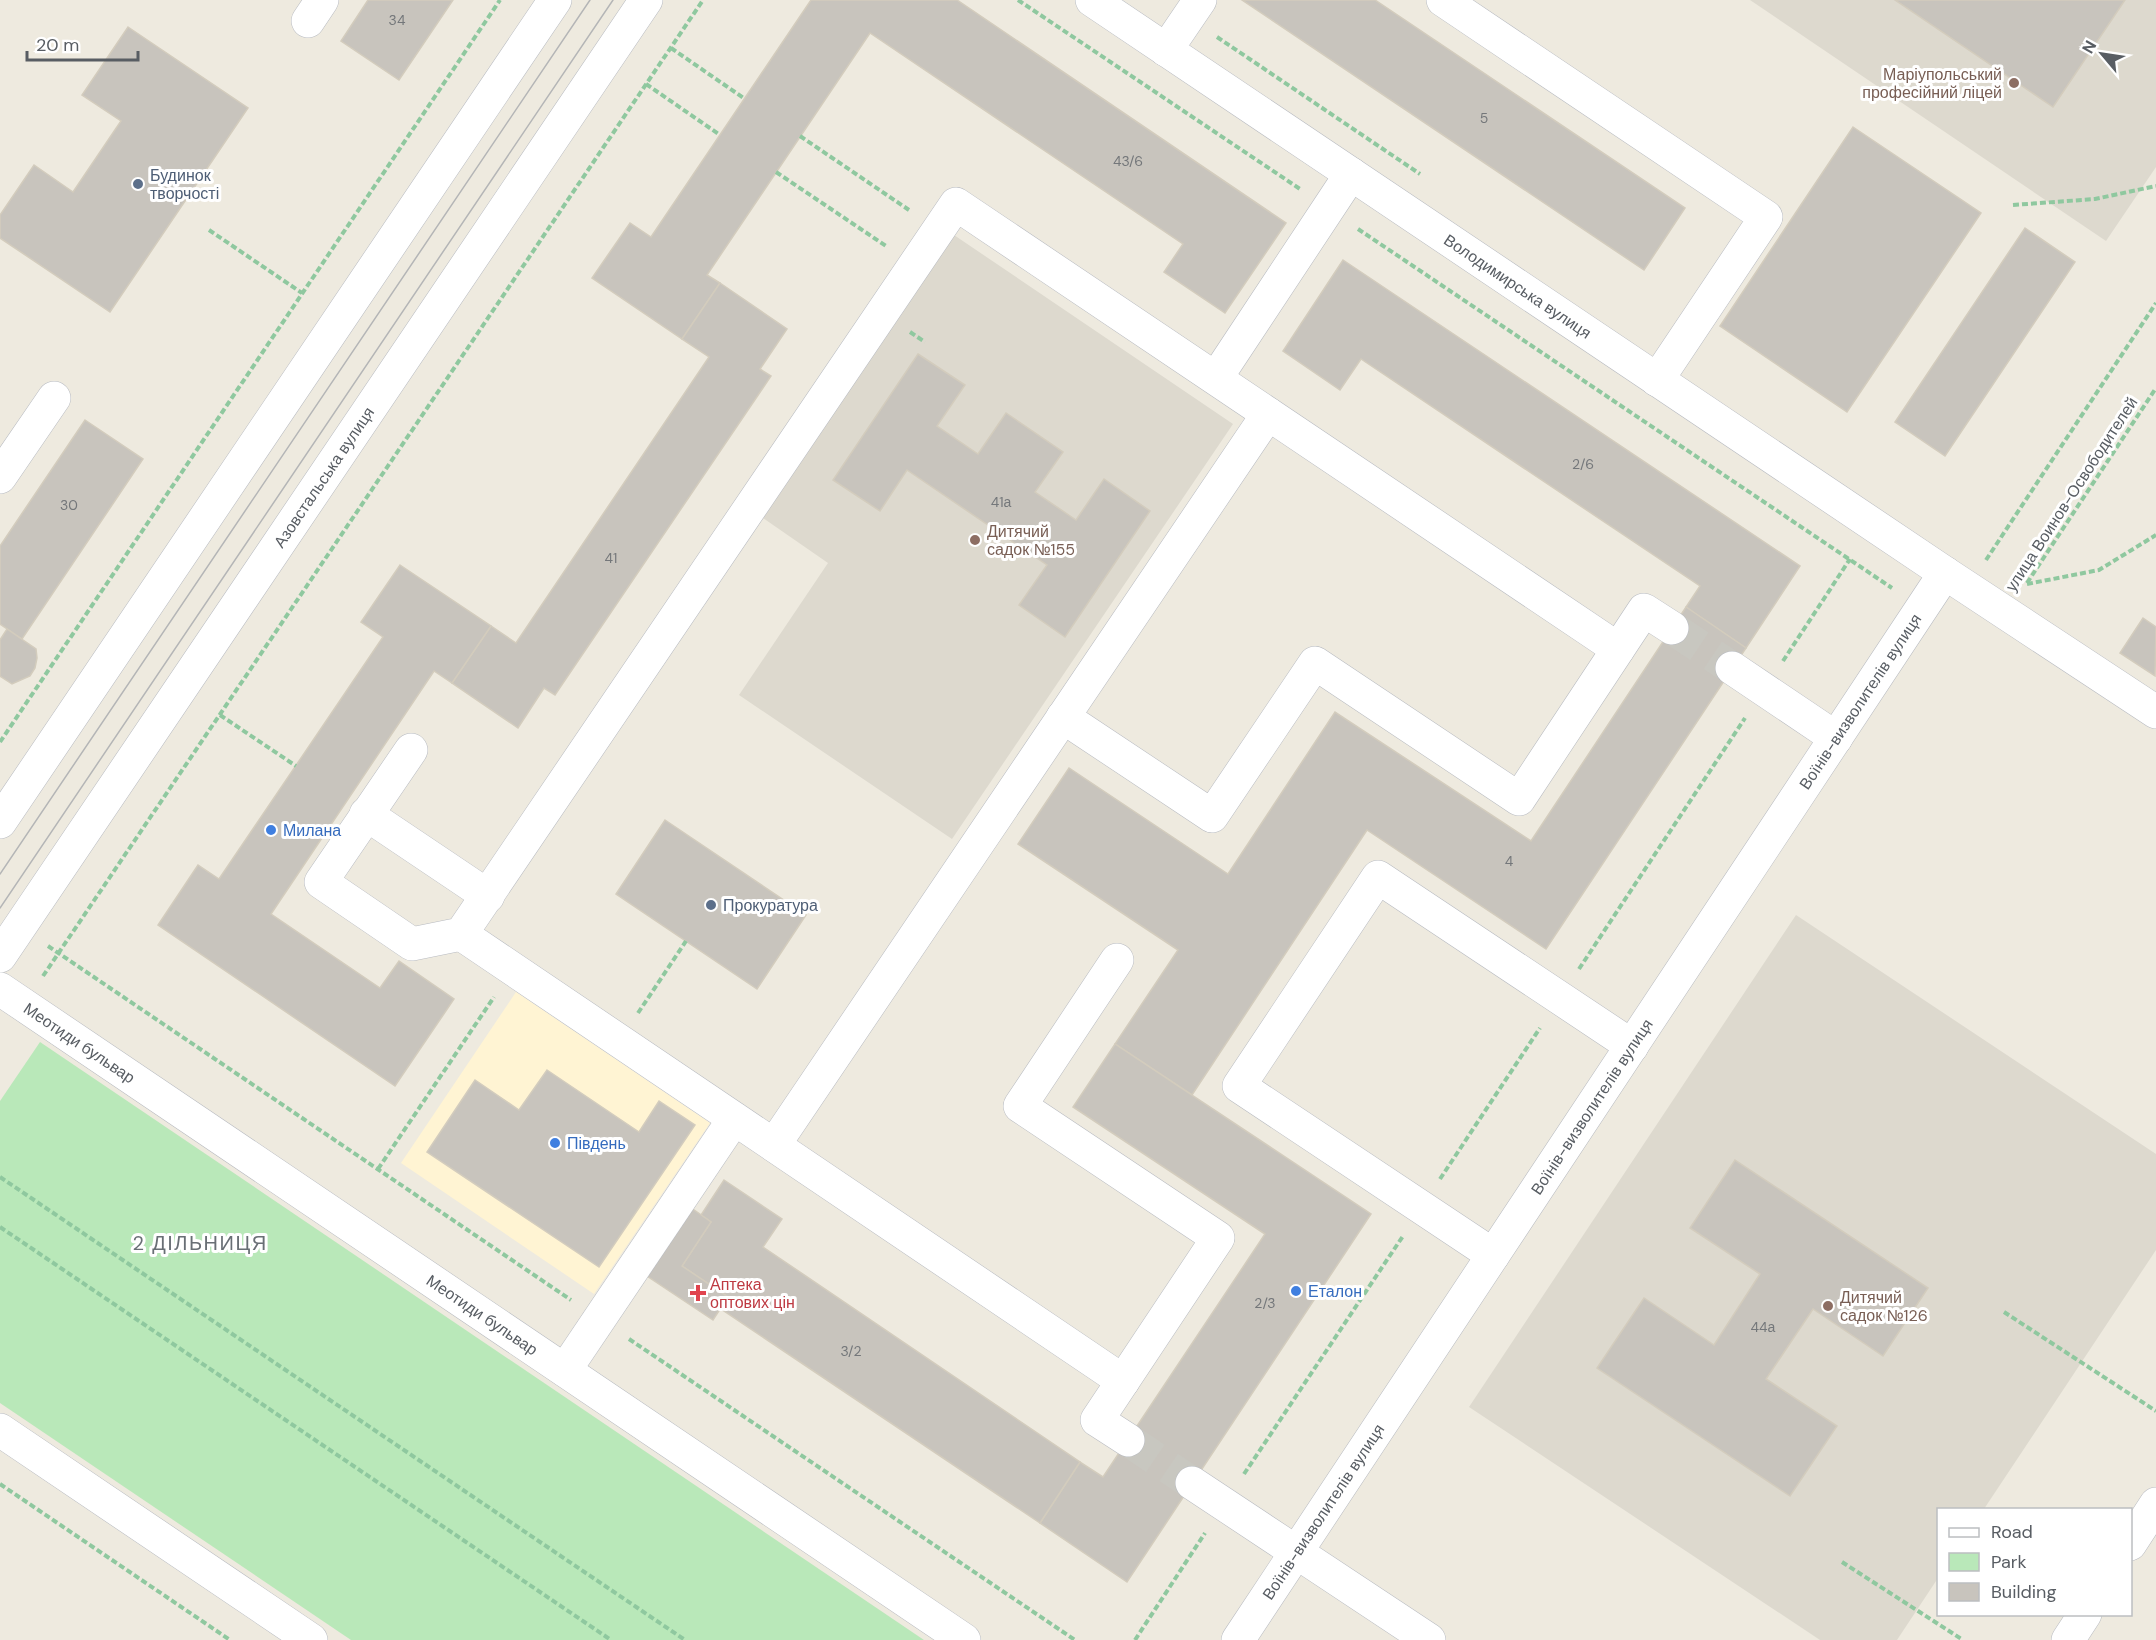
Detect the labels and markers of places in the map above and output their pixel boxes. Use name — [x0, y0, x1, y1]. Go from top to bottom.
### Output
place label: Маріупольський професійний ліцей — [1862, 64, 2002, 103]
marker: Маріупольський професійний ліцей — [2007, 76, 2021, 90]
place label: Будинок творчості — [150, 165, 219, 204]
marker: Будинок творчості — [131, 177, 145, 191]
place label: Дитячий садок №155 — [987, 521, 1075, 560]
marker: Дитячий садок №155 — [968, 533, 982, 547]
place label: Милана — [283, 820, 341, 841]
marker: Милана — [264, 823, 278, 837]
place label: Прокуратура — [723, 895, 818, 916]
marker: Прокуратура — [704, 898, 718, 912]
place label: Південь — [567, 1133, 626, 1154]
marker: Південь — [548, 1136, 562, 1150]
place label: Аптека оптових цін — [710, 1274, 795, 1313]
place label: Еталон — [1308, 1281, 1362, 1302]
marker: Еталон — [1289, 1284, 1303, 1298]
marker: Аптека оптових цін — [691, 1286, 705, 1300]
place label: Дитячий садок №126 — [1840, 1287, 1928, 1326]
marker: Дитячий садок №126 — [1821, 1299, 1835, 1313]

